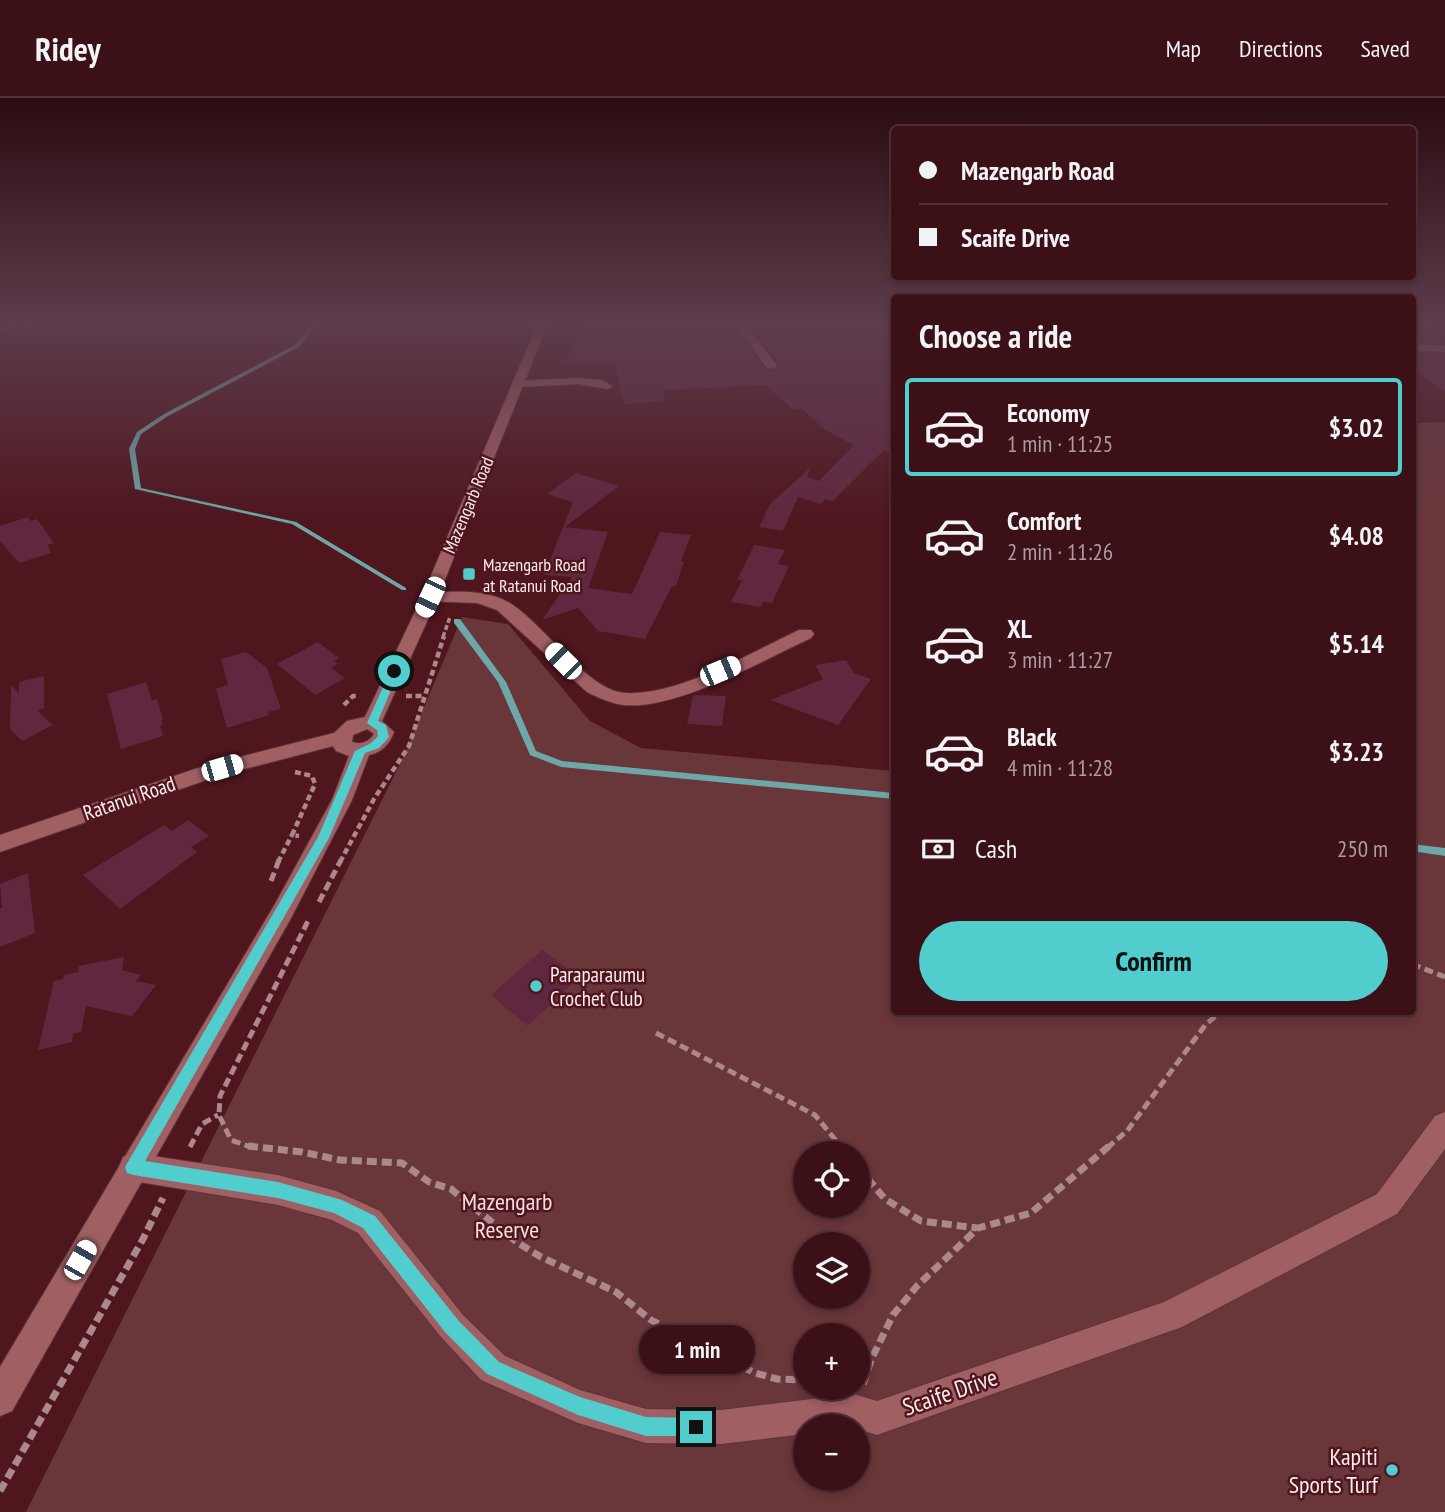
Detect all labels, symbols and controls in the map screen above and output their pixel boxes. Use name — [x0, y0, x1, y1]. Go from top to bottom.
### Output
text: Ridey — [35, 27, 101, 70]
text: Map — [1166, 33, 1201, 64]
text: Directions — [1239, 33, 1323, 64]
text: Saved — [1361, 33, 1410, 64]
text: Mazengarb Road — [961, 154, 1114, 187]
text: Scaife Drive — [961, 221, 1070, 254]
text: Choose a ride — [919, 315, 1072, 357]
icon: car — [923, 396, 986, 459]
text: Economy — [1007, 396, 1089, 429]
text: $3.02 — [1329, 411, 1384, 444]
text: 1 min · 11:25 — [1007, 429, 1113, 458]
street label: Mazengarb Road — [437, 453, 499, 557]
icon: car — [923, 504, 986, 567]
text: Comfort — [1007, 504, 1081, 537]
text: $4.08 — [1329, 519, 1384, 552]
text: 2 min · 11:26 — [1007, 537, 1113, 566]
place label: Mazengarb Road at Ratanui Road — [483, 553, 586, 597]
marker: Mazengarb Road at Ratanui Road — [461, 566, 477, 582]
car — [412, 574, 449, 620]
icon: car — [923, 612, 986, 675]
text: XL — [1007, 612, 1032, 645]
text: $5.14 — [1329, 627, 1384, 660]
car — [541, 639, 586, 683]
text: 3 min · 11:27 — [1007, 645, 1113, 674]
car — [697, 653, 744, 689]
route start — [378, 655, 410, 687]
icon: car — [923, 720, 986, 783]
text: Black — [1007, 720, 1057, 753]
text: $3.23 — [1329, 735, 1384, 768]
car — [199, 752, 246, 784]
text: 4 min · 11:28 — [1007, 753, 1113, 782]
street label: Ratanui Road — [79, 770, 179, 826]
icon: cash — [919, 830, 957, 868]
text: Cash — [975, 832, 1017, 865]
text: 250 m — [1337, 834, 1388, 863]
button: Confirm — [919, 921, 1388, 1001]
place label: Paraparaumu Crochet Club — [550, 961, 645, 1012]
marker: Paraparaumu Crochet Club — [528, 978, 544, 994]
map controls — [793, 1141, 870, 1491]
button: locate — [793, 1141, 870, 1218]
park label: Mazengarb Reserve — [462, 1186, 552, 1245]
button: layers — [793, 1232, 870, 1309]
car — [61, 1237, 100, 1283]
button: + — [793, 1323, 870, 1400]
callout: 1 min — [638, 1326, 754, 1374]
text: 1 min — [674, 1335, 720, 1364]
street label: Scaife Drive — [899, 1361, 1001, 1423]
route end — [680, 1411, 712, 1443]
button: − — [793, 1414, 870, 1491]
place label: Kapiti Sports Turf — [1289, 1441, 1379, 1500]
marker: Kapiti Sports Turf — [1384, 1462, 1400, 1478]

